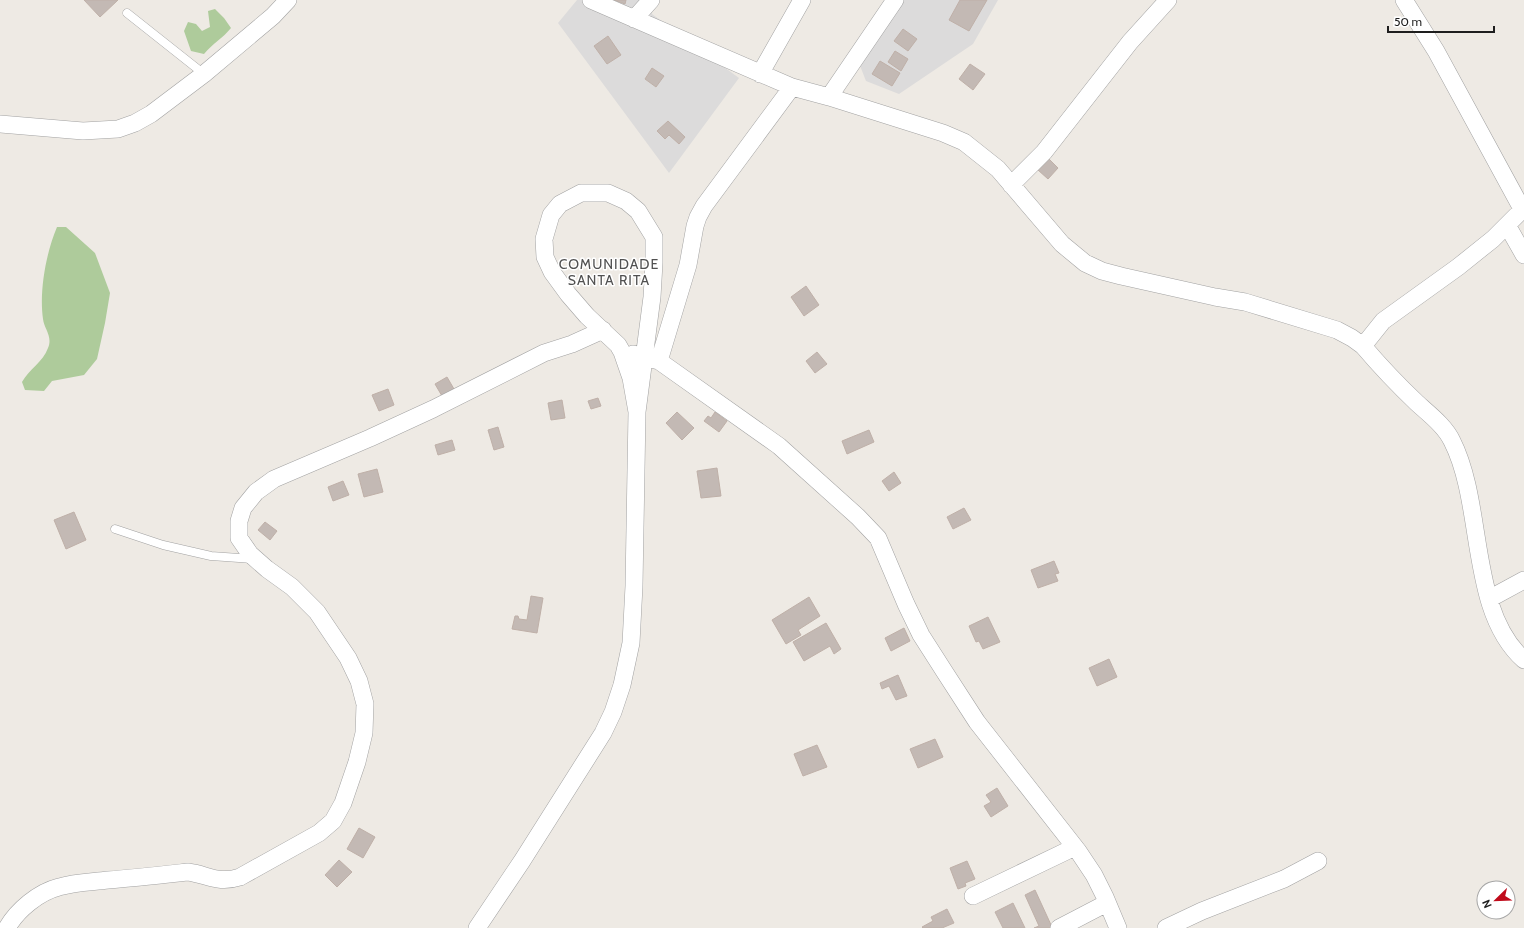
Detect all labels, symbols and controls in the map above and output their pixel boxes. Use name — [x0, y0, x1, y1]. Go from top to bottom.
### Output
scale bar — [1388, 8, 1494, 34]
text: 50 m — [1394, 14, 1422, 29]
district label: COMUNIDADE SANTA RITA — [559, 255, 659, 289]
north arrow — [1476, 880, 1516, 920]
text: N — [1479, 898, 1495, 910]

